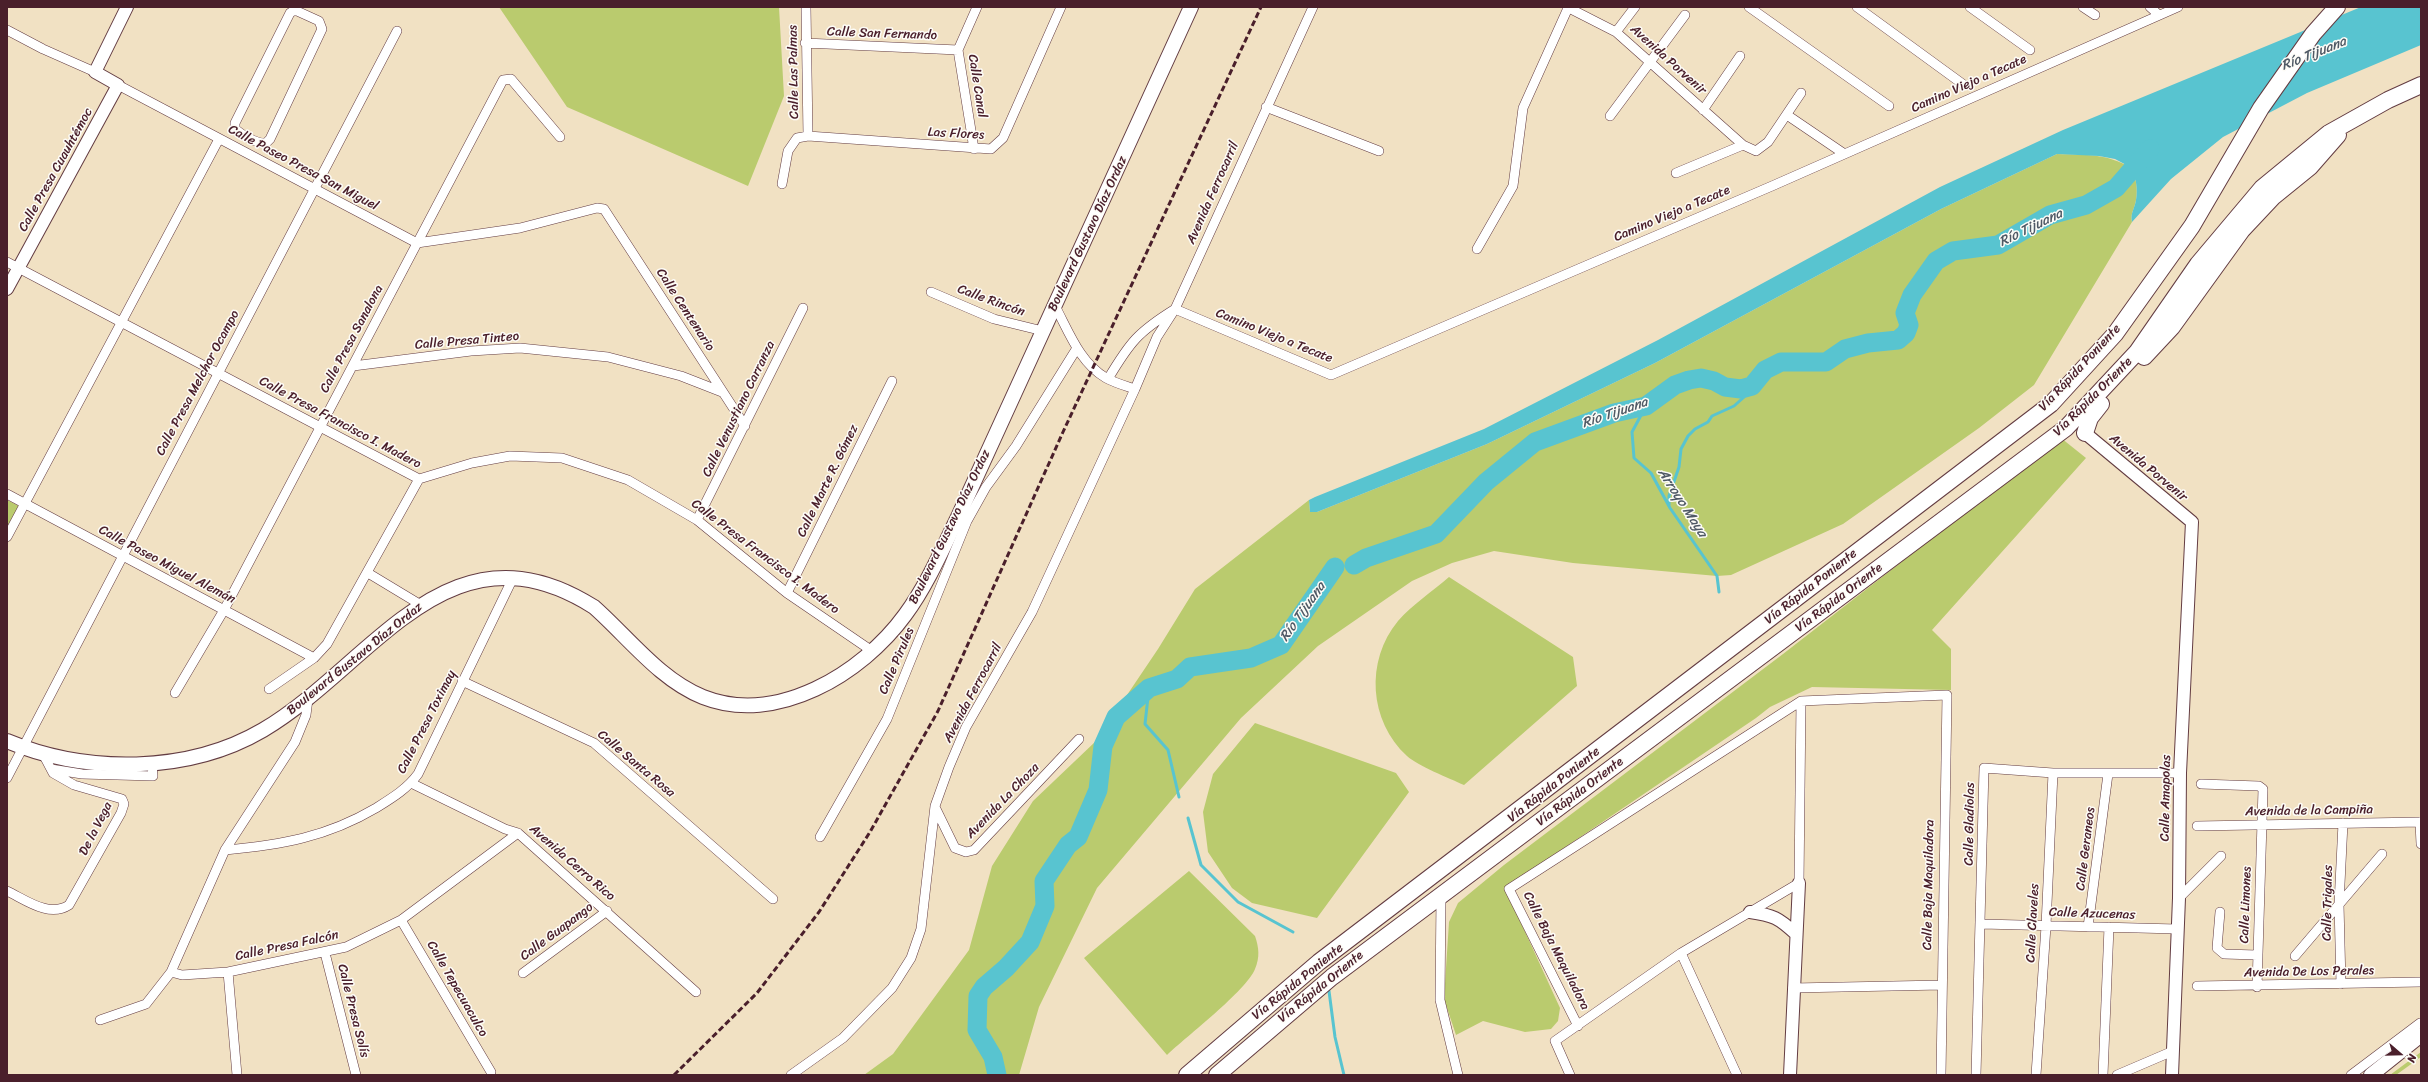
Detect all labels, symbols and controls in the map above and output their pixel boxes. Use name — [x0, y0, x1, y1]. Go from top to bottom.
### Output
street label: Avenida Porvenir — [1627, 22, 1709, 98]
street label: Calle San Fernando — [827, 24, 937, 44]
street label: Calle Las Palmas — [785, 25, 803, 119]
water label: Río Tijuana — [2279, 33, 2349, 75]
street label: Camino Viejo a Tecate — [1909, 52, 2029, 116]
street label: Calle Canal — [964, 53, 990, 119]
street label: Calle Presa Cuauhtémoc — [16, 106, 96, 234]
street label: Calle Paseo Presa San Miguel — [225, 122, 381, 214]
street label: Las Flores — [927, 125, 985, 143]
street label: Avenida Ferrocarril — [1183, 139, 1243, 247]
street label: Boulevard Gustavo Díaz Ordaz — [1045, 154, 1131, 314]
street label: Camino Viejo a Tecate — [1612, 182, 1732, 246]
water label: Río Tijuana — [1997, 205, 2065, 251]
street label: Calle Centenario — [652, 266, 718, 354]
street label: Calle Presa Sanalona — [317, 282, 387, 396]
street label: Calle Rincón — [955, 282, 1027, 320]
street label: Camino Viejo a Tecate — [1213, 305, 1335, 367]
street label: Calle Presa Melchor Ocampo — [153, 308, 243, 458]
street label: Vía Rápida Poniente — [2036, 321, 2124, 415]
street label: Calle Presa Tinteo — [414, 329, 520, 353]
street label: Calle Venustiano Carranza — [699, 338, 779, 480]
street label: Vía Rápida Oriente — [2050, 354, 2136, 440]
street label: Calle Presa Francisco I. Madero — [256, 374, 424, 472]
water label: Río Tijuana — [1580, 394, 1650, 432]
street label: Calle Marte R. Gómez — [794, 422, 862, 540]
street label: Avenida Porvenir — [2106, 431, 2190, 505]
street label: Boulevard Gustavo Díaz Ordaz — [906, 447, 994, 607]
water label: Arroyo Maya — [1654, 466, 1710, 540]
street label: Calle Presa Francisco I. Madero — [688, 496, 842, 618]
street label: Calle Paseo Miguel Alemán — [96, 522, 238, 608]
street label: Vía Rápida Poniente — [1762, 546, 1860, 628]
street label: Vía Rápida Oriente — [1792, 560, 1886, 636]
water label: Río Tijuana — [1276, 579, 1330, 645]
street label: Boulevard Gustavo Díaz Ordaz — [284, 600, 426, 718]
street label: Calle Pirules — [876, 625, 918, 697]
street label: Avenida Ferrocarril — [940, 641, 1006, 745]
street label: Calle Presa Toximay — [394, 668, 460, 776]
street label: Calle Santa Rosa — [594, 727, 678, 801]
street label: Vía Rápida Poniente — [1505, 744, 1603, 826]
street label: Vía Rápida Oriente — [1533, 754, 1627, 830]
street label: Calle Amapolas — [2157, 754, 2175, 842]
street label: Avenida La Choza — [963, 760, 1043, 842]
street label: Calle Gladiolas — [1961, 782, 1979, 866]
street label: De la Vega — [76, 800, 116, 858]
street label: Avenida de la Campiña — [2245, 802, 2373, 820]
street label: Calle Geraneos — [2073, 806, 2099, 892]
street label: Calle Baja Maquiladora — [1920, 820, 1938, 950]
street label: Avenida Cerro Rico — [526, 821, 618, 905]
street label: Calle Trigales — [2320, 865, 2336, 941]
street label: Calle Limones — [2237, 866, 2255, 944]
street label: Calle Claveles — [2023, 883, 2043, 963]
street label: Calle Baja Maquiladora — [1519, 889, 1593, 1013]
street label: Calle Guapango — [517, 900, 597, 964]
street label: Calle Azucenas — [2048, 905, 2136, 923]
street label: Calle Presa Falcón — [234, 927, 340, 965]
street label: Calle Tepecuaculco — [423, 938, 491, 1040]
street label: Vía Rápida Poniente — [1249, 940, 1347, 1024]
street label: Vía Rápida Oriente — [1275, 948, 1367, 1026]
street label: Calle Presa Solís — [334, 963, 372, 1059]
street label: Avenida De Los Perales — [2244, 963, 2374, 981]
north arrow — [2380, 1034, 2420, 1074]
text: N — [2402, 1051, 2422, 1065]

